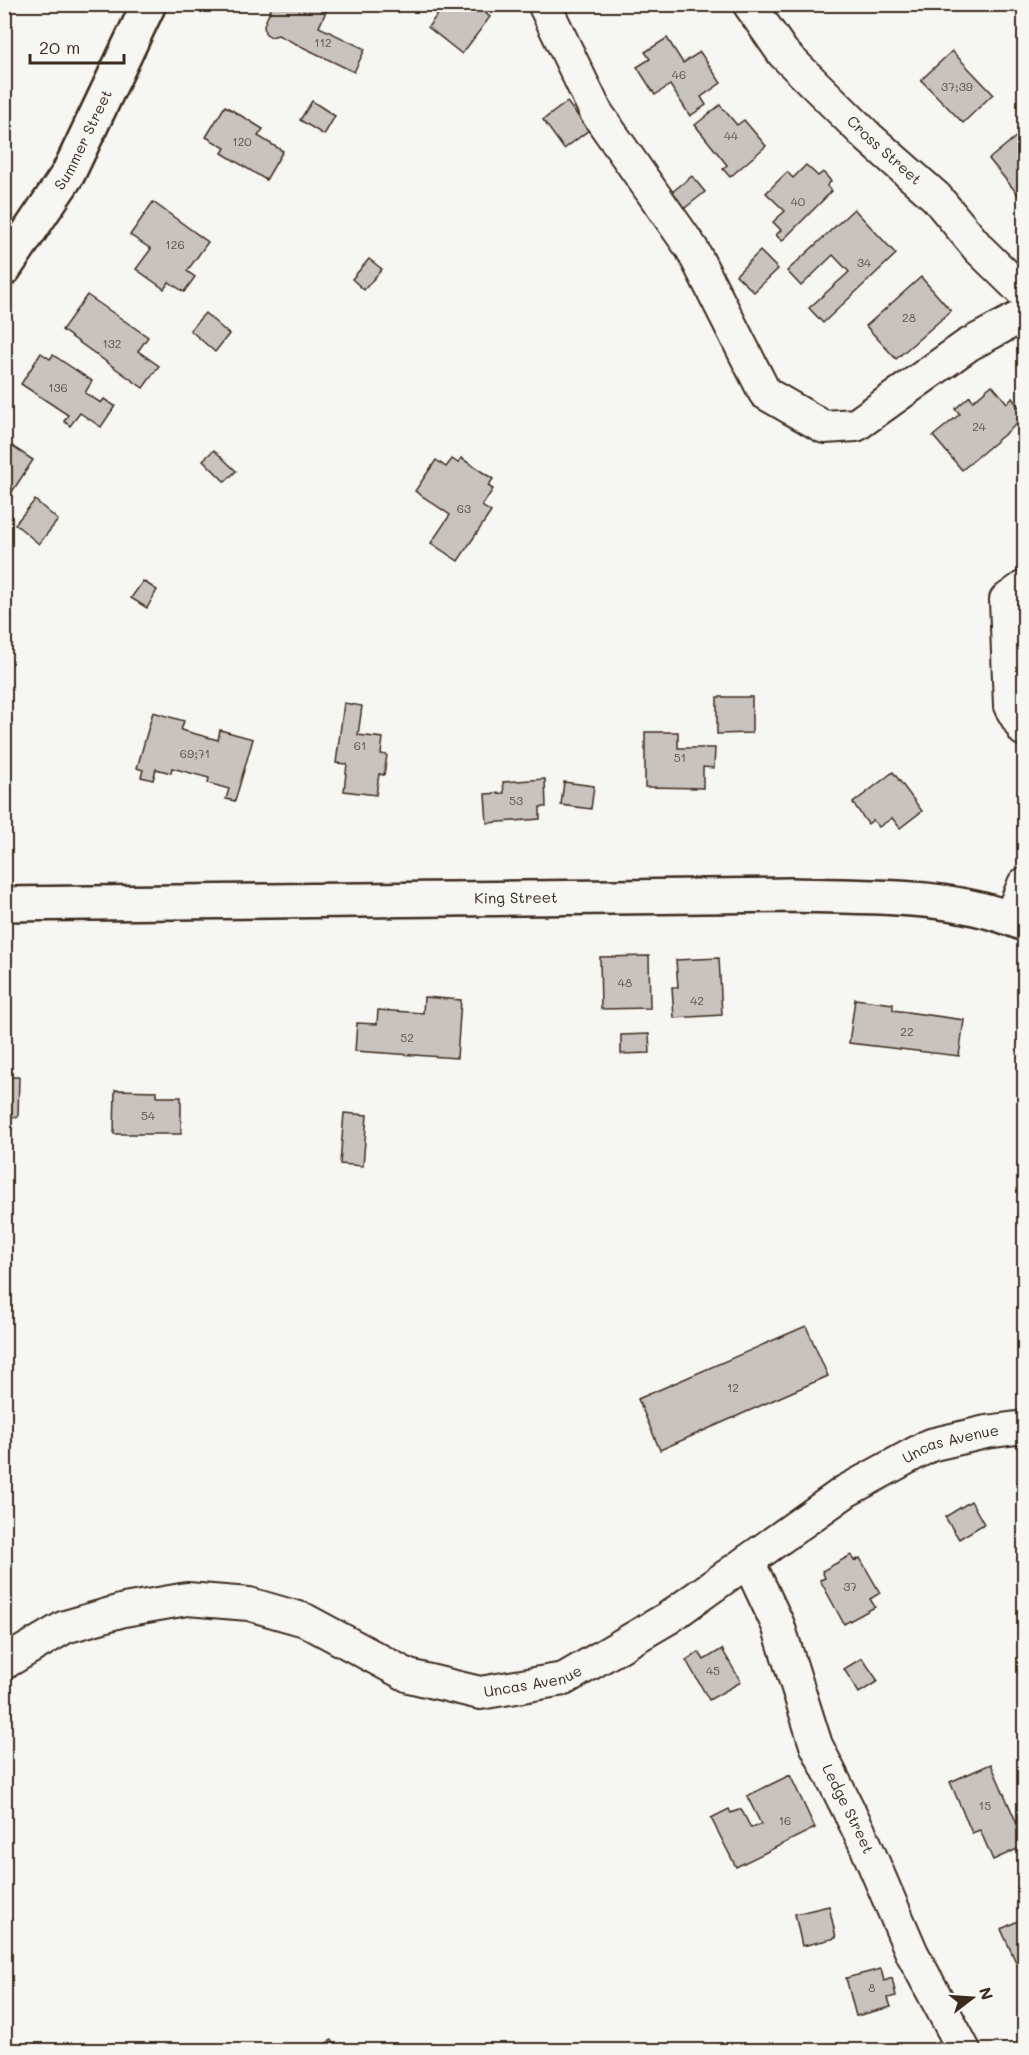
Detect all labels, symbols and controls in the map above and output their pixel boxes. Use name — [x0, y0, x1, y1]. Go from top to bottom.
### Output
scale bar — [30, 27, 124, 65]
house number: 112 — [314, 34, 332, 50]
text: 20 m — [39, 35, 80, 59]
house number: 46 — [672, 66, 686, 82]
house number: 37;39 — [941, 78, 973, 94]
street label: Summer Street — [49, 86, 116, 194]
street label: Cross Street — [843, 111, 926, 189]
house number: 44 — [724, 127, 738, 143]
house number: 120 — [232, 133, 252, 149]
house number: 40 — [791, 193, 806, 209]
house number: 126 — [165, 236, 185, 252]
house number: 34 — [857, 254, 871, 270]
house number: 28 — [902, 309, 916, 325]
house number: 132 — [102, 335, 122, 351]
house number: 136 — [48, 379, 68, 395]
house number: 24 — [972, 418, 986, 434]
house number: 63 — [457, 500, 471, 516]
house number: 61 — [354, 737, 366, 753]
house number: 69;71 — [180, 745, 210, 761]
house number: 51 — [674, 749, 686, 765]
house number: 53 — [509, 792, 523, 808]
street label: King Street — [474, 887, 558, 908]
house number: 48 — [618, 974, 632, 990]
house number: 42 — [690, 992, 704, 1008]
house number: 22 — [900, 1023, 914, 1039]
house number: 52 — [400, 1029, 414, 1045]
house number: 54 — [141, 1107, 155, 1123]
house number: 12 — [727, 1379, 739, 1395]
street label: Uncas Avenue — [898, 1419, 1000, 1468]
house number: 37 — [843, 1578, 857, 1594]
street label: Uncas Avenue — [482, 1660, 585, 1701]
house number: 45 — [706, 1662, 720, 1678]
street label: Ledge Street — [818, 1760, 879, 1856]
house number: 15 — [979, 1797, 991, 1813]
house number: 16 — [779, 1812, 791, 1828]
north arrow — [942, 1968, 1002, 2028]
house number: 8 — [868, 1979, 876, 1995]
text: N — [975, 1985, 999, 2002]

